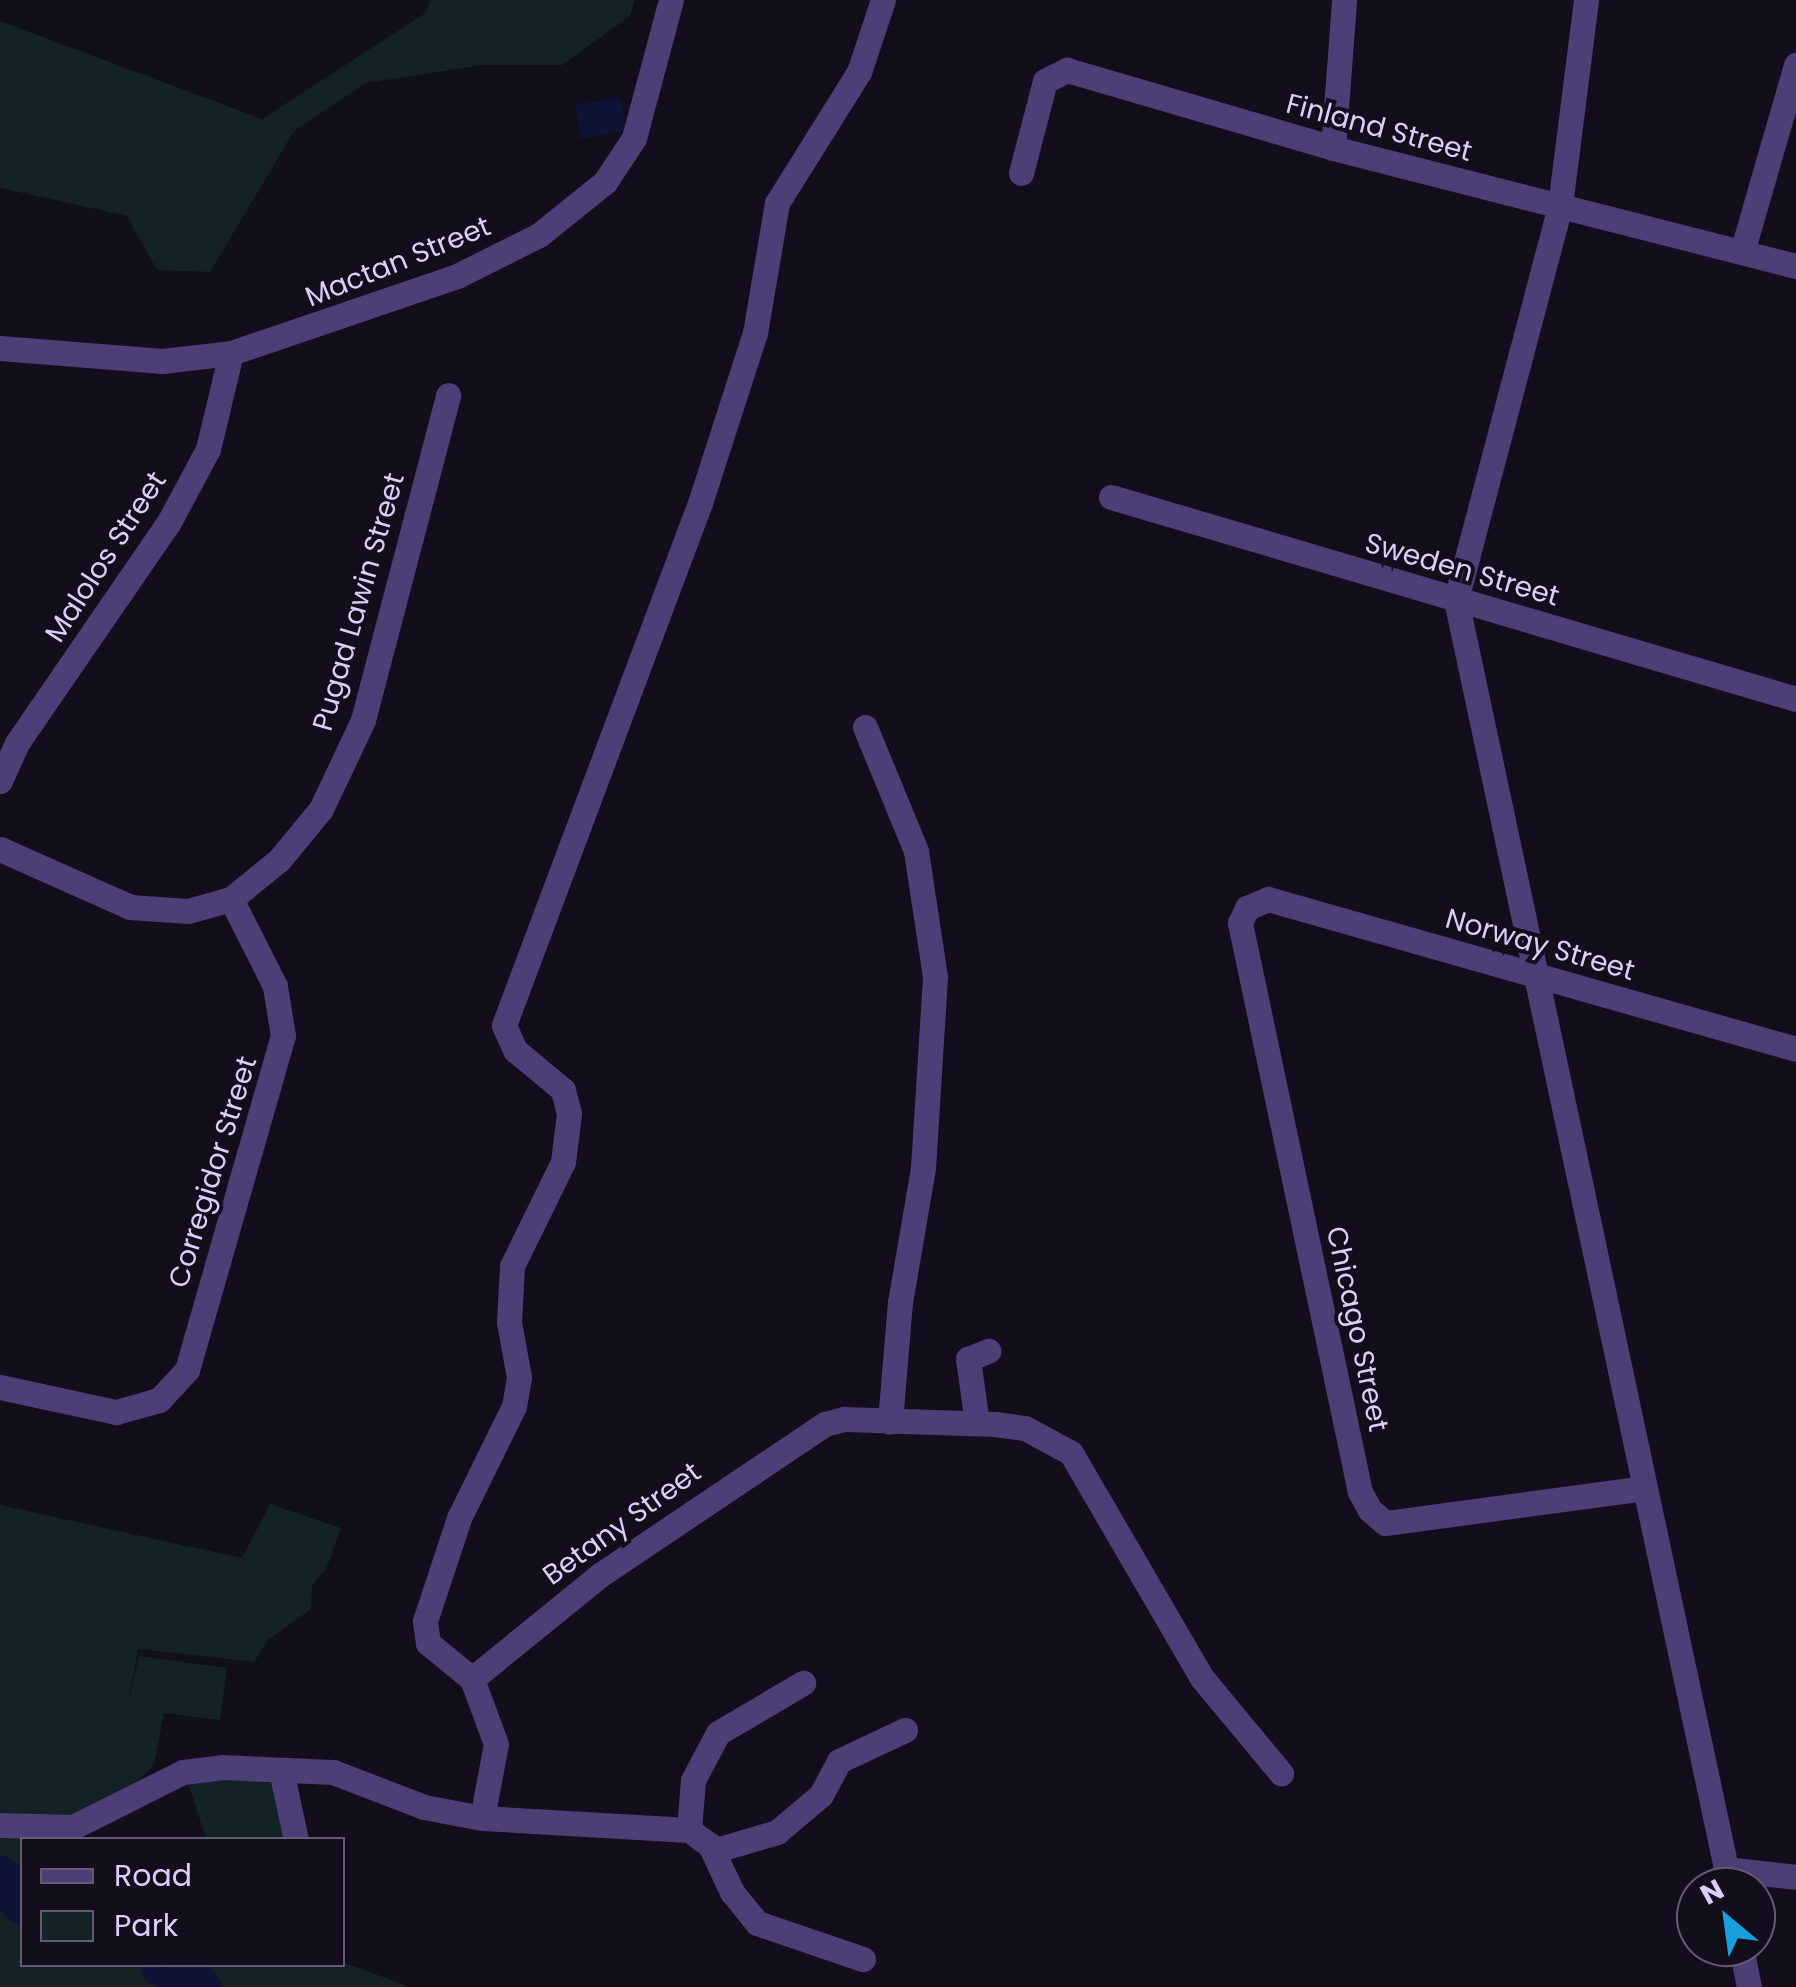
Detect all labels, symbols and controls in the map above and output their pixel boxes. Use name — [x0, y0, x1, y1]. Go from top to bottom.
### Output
street label: Finland Street — [1282, 87, 1476, 169]
street label: Mactan Street — [301, 210, 495, 314]
street label: Malolos Street — [38, 465, 174, 649]
street label: Pugad Lawin Street — [306, 469, 412, 735]
street label: Sweden Street — [1361, 526, 1563, 614]
street label: Norway Street — [1442, 902, 1638, 988]
street label: Corregidor Street — [162, 1052, 264, 1292]
street label: Chicago Street — [1319, 1223, 1395, 1435]
street label: Betany Street — [537, 1456, 707, 1592]
legend — [20, 1837, 345, 1967]
text: Road — [114, 1854, 192, 1897]
north arrow — [1676, 1867, 1776, 1967]
text: N — [1694, 1870, 1731, 1914]
text: Park — [114, 1904, 178, 1947]

